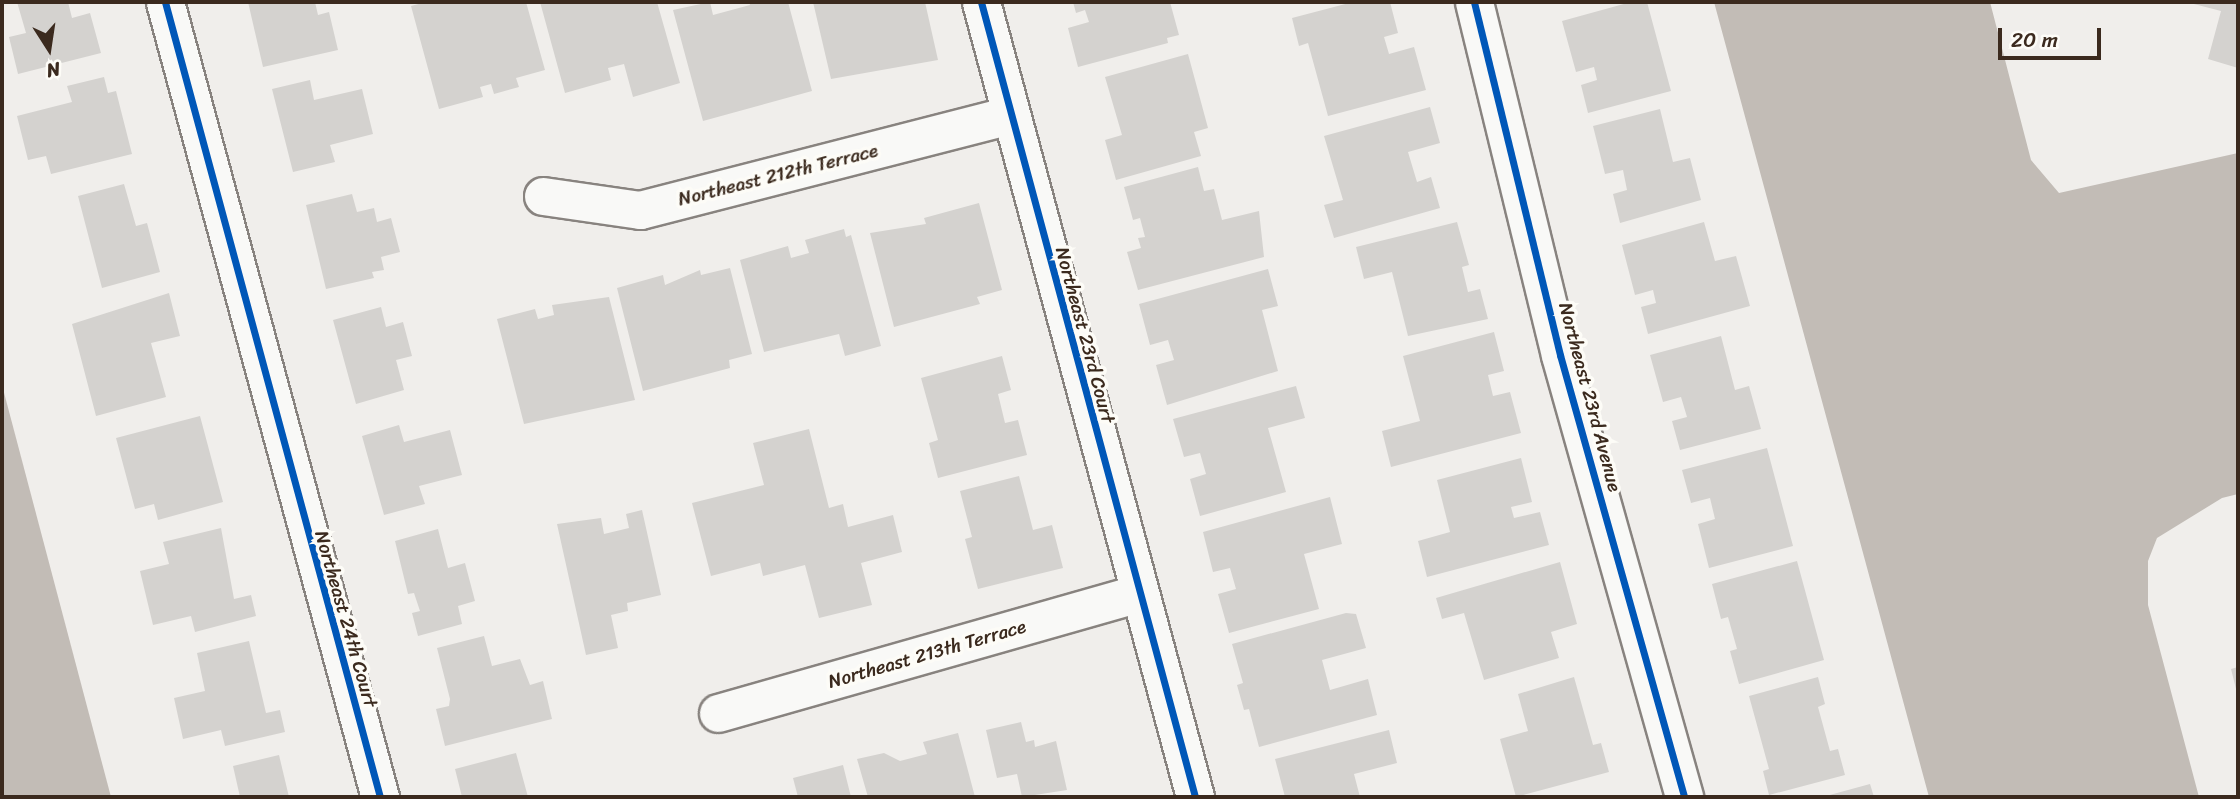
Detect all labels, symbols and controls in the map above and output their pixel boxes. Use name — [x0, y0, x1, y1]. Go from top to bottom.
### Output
north arrow — [14, 14, 84, 84]
scale bar — [2002, 14, 2105, 58]
text: 20 m — [2011, 21, 2058, 59]
text: N — [44, 53, 63, 88]
street label: Northeast 212th Terrace — [675, 139, 881, 211]
street label: Northeast 23rd Court — [1050, 244, 1120, 426]
street label: Northeast 23rd Avenue — [1554, 300, 1626, 494]
street label: Northeast 24th Court — [310, 527, 382, 711]
street label: Northeast 213th Terrace — [825, 615, 1029, 693]

